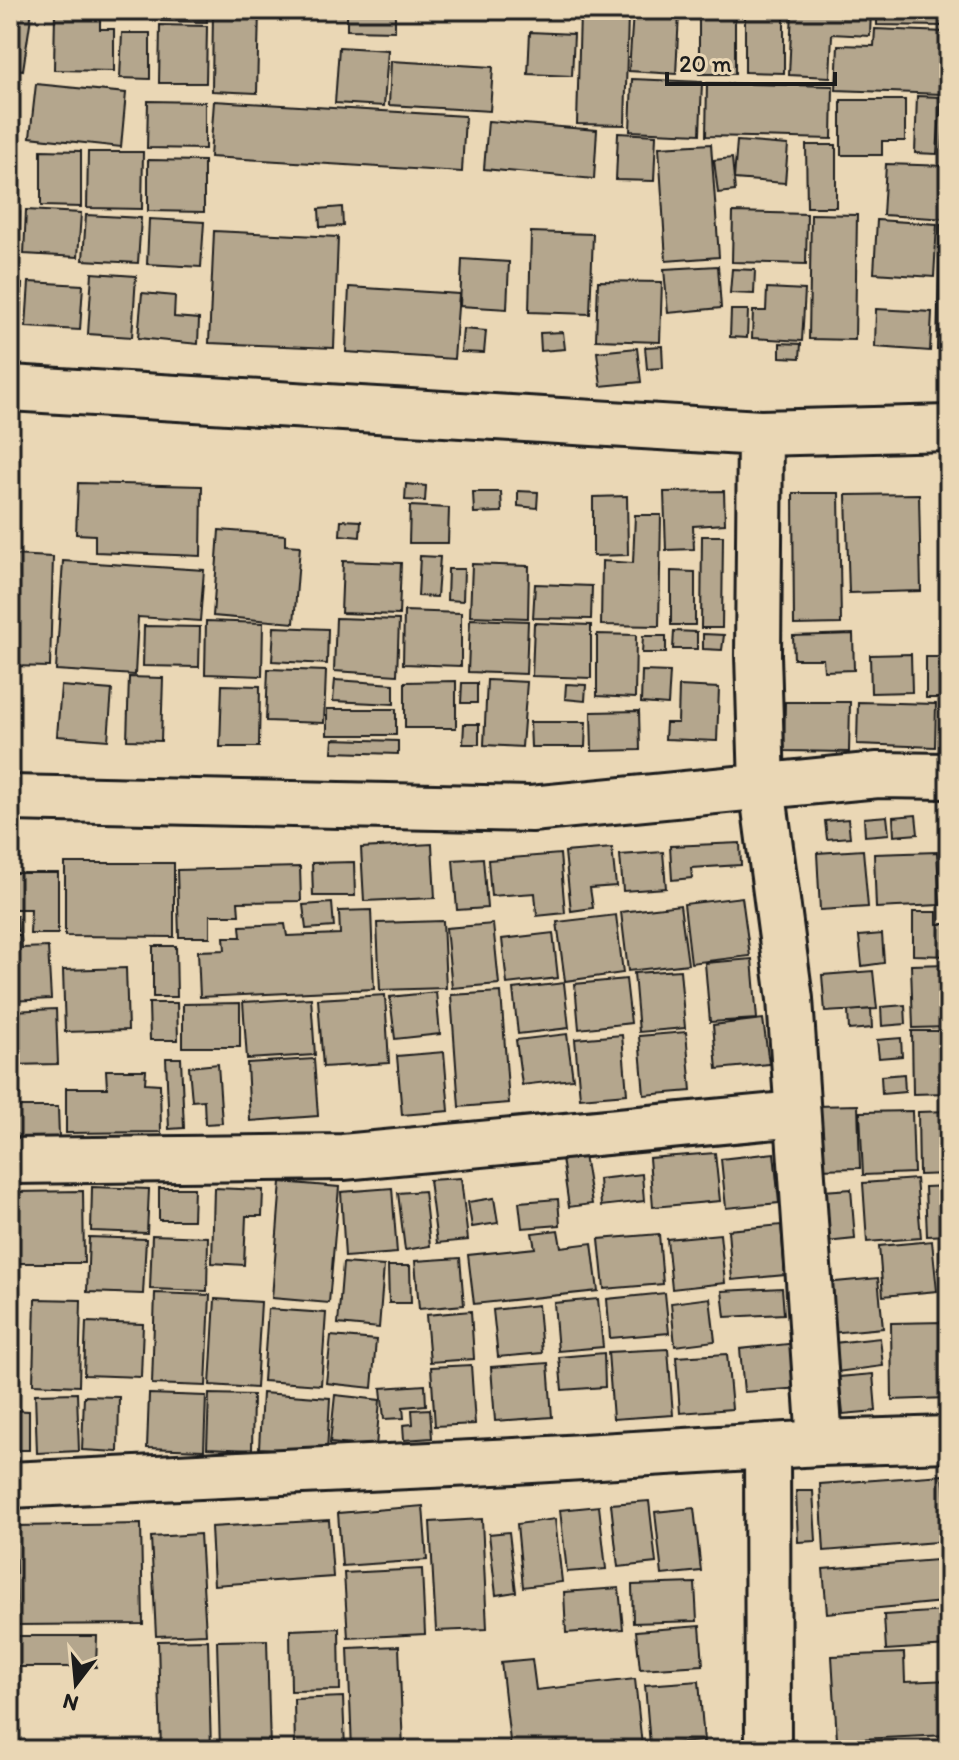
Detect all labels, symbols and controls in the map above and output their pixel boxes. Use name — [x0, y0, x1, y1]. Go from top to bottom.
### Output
scale bar — [667, 36, 835, 86]
text: 20 m — [679, 49, 732, 78]
north arrow — [36, 1644, 116, 1724]
text: N — [60, 1688, 81, 1718]

